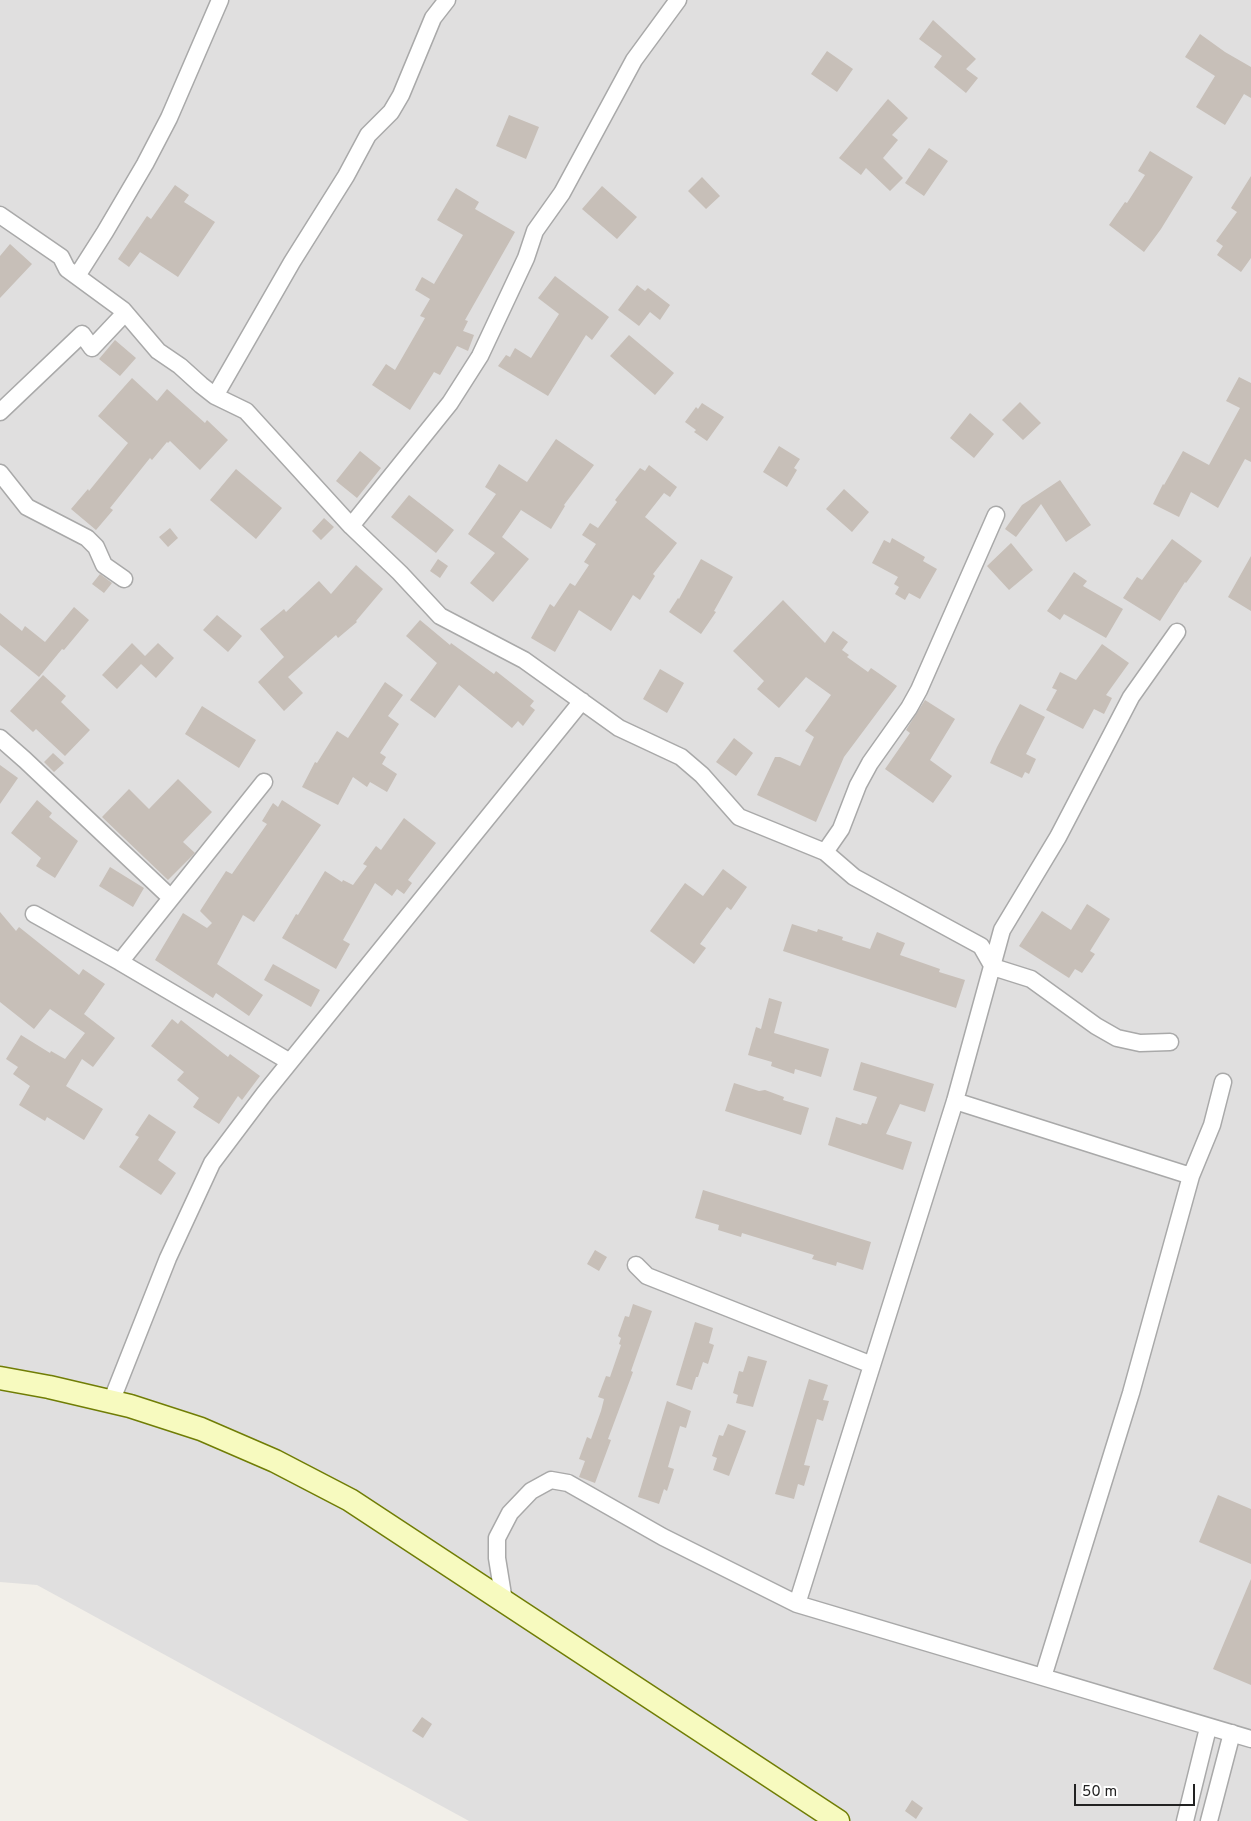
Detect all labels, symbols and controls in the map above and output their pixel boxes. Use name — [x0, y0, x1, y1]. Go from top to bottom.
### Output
scale bar — [1076, 1774, 1197, 1806]
text: 50 m — [1082, 1783, 1117, 1802]

